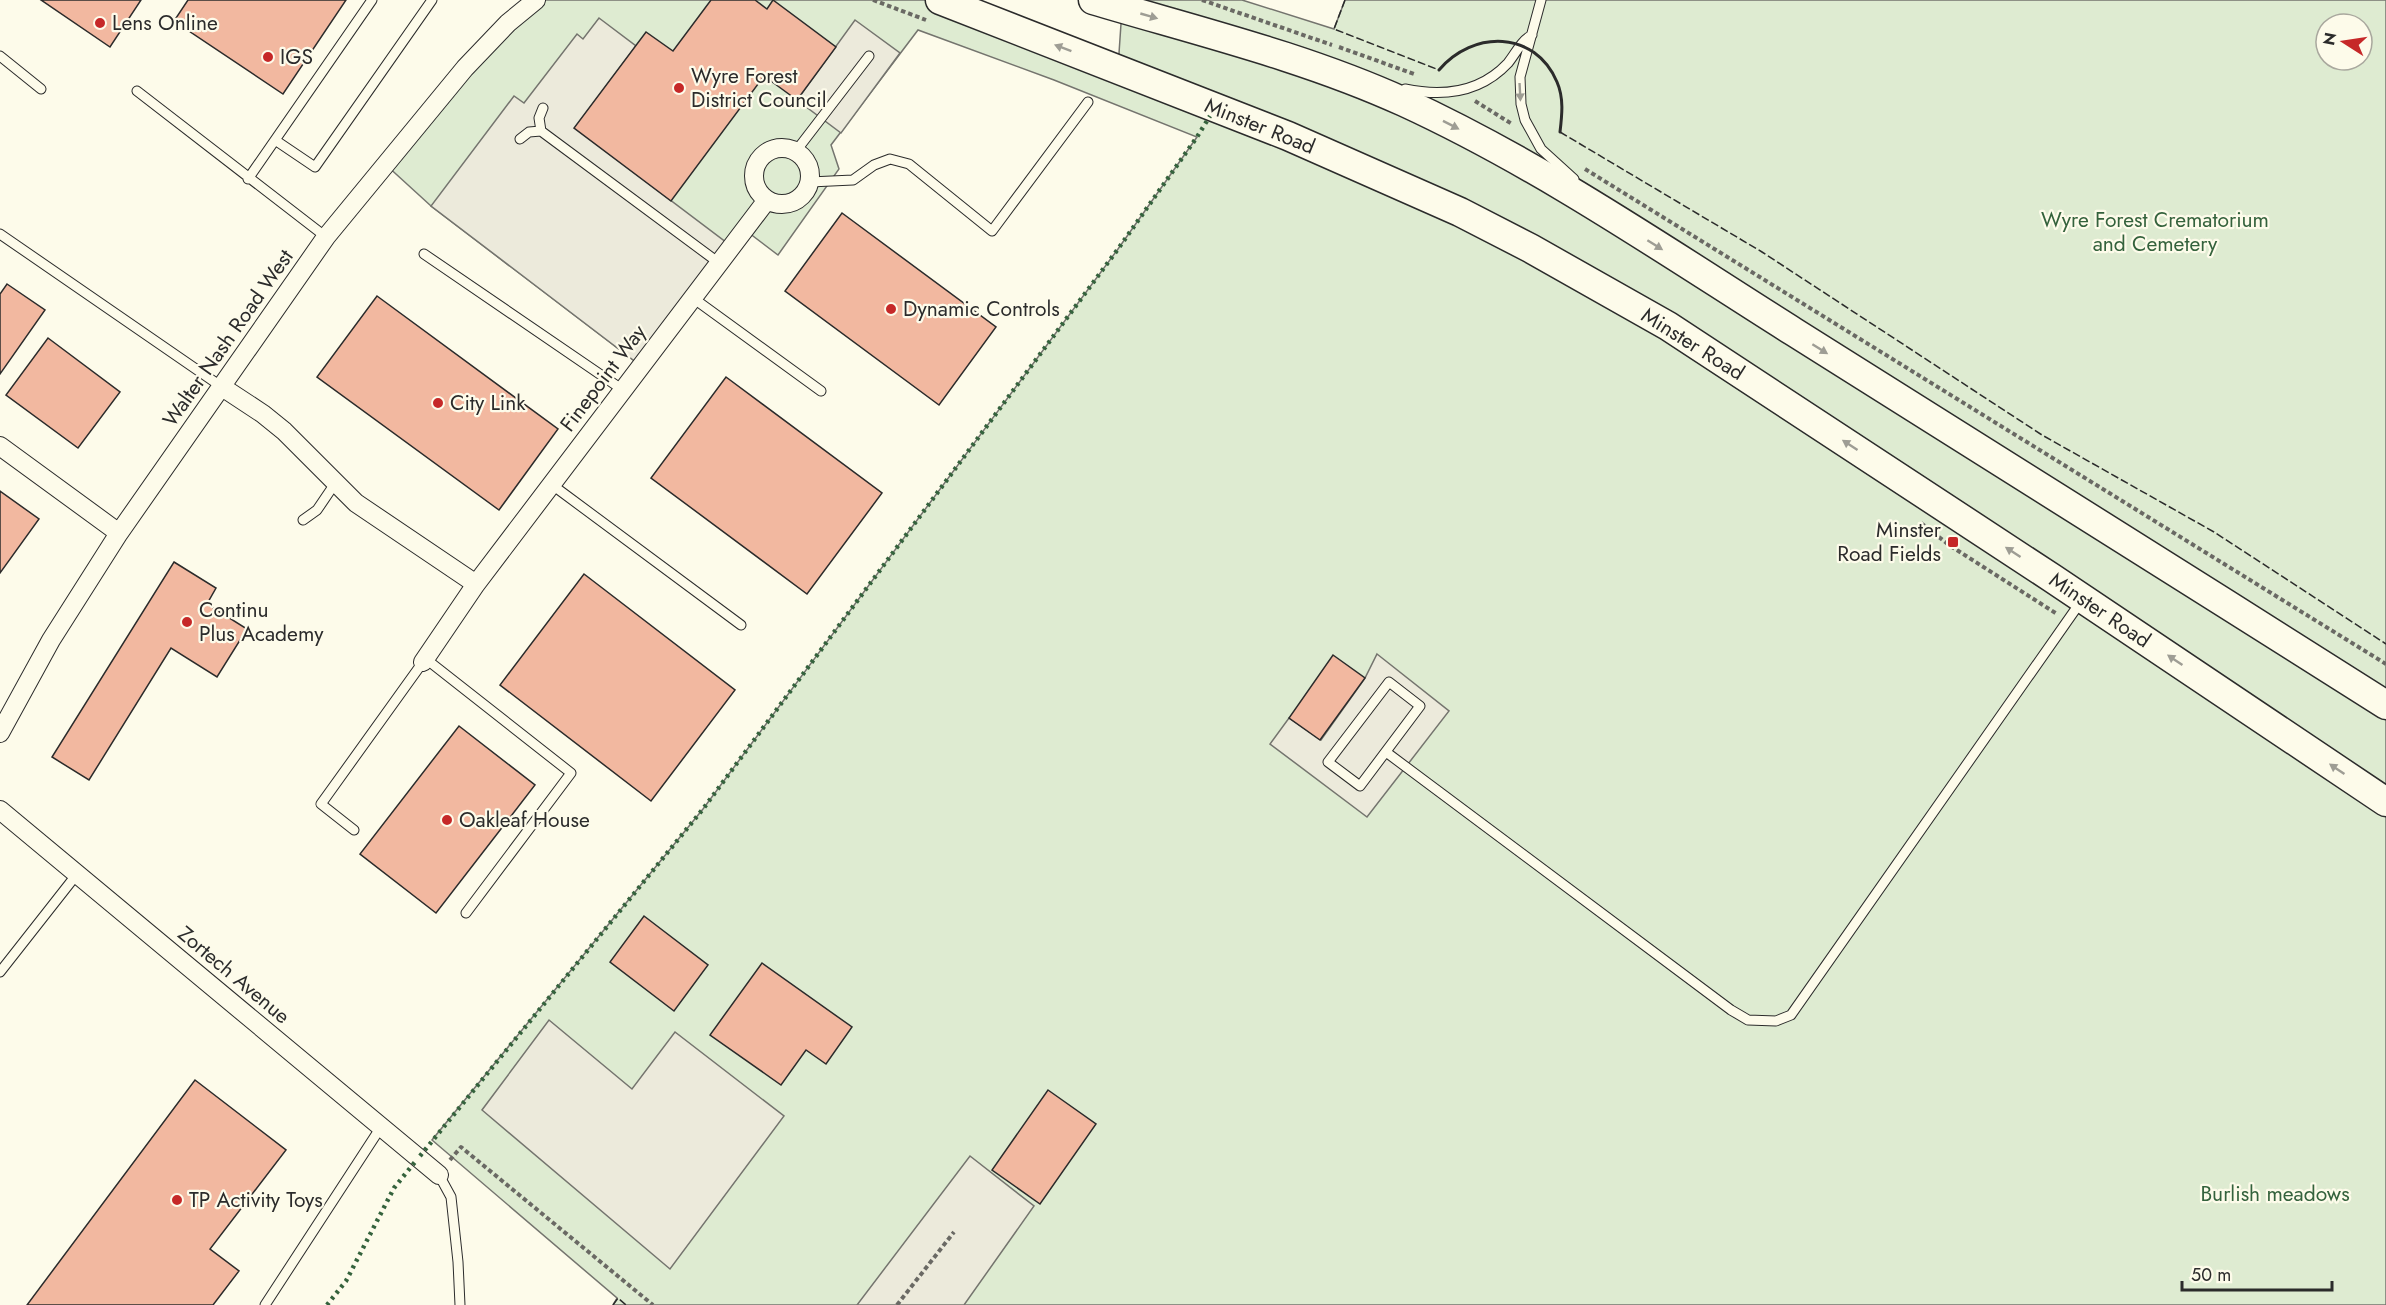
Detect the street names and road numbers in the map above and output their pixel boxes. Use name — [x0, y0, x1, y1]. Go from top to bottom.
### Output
street label: Minster Road — [1200, 90, 1320, 162]
street label: Walter Nash Road West — [155, 243, 301, 433]
street label: Minster Road — [1636, 300, 1750, 388]
street label: Finepoint Way — [553, 318, 654, 438]
street label: Minster Road — [2043, 565, 2157, 655]
street label: Zortech Avenue — [171, 919, 297, 1031]

